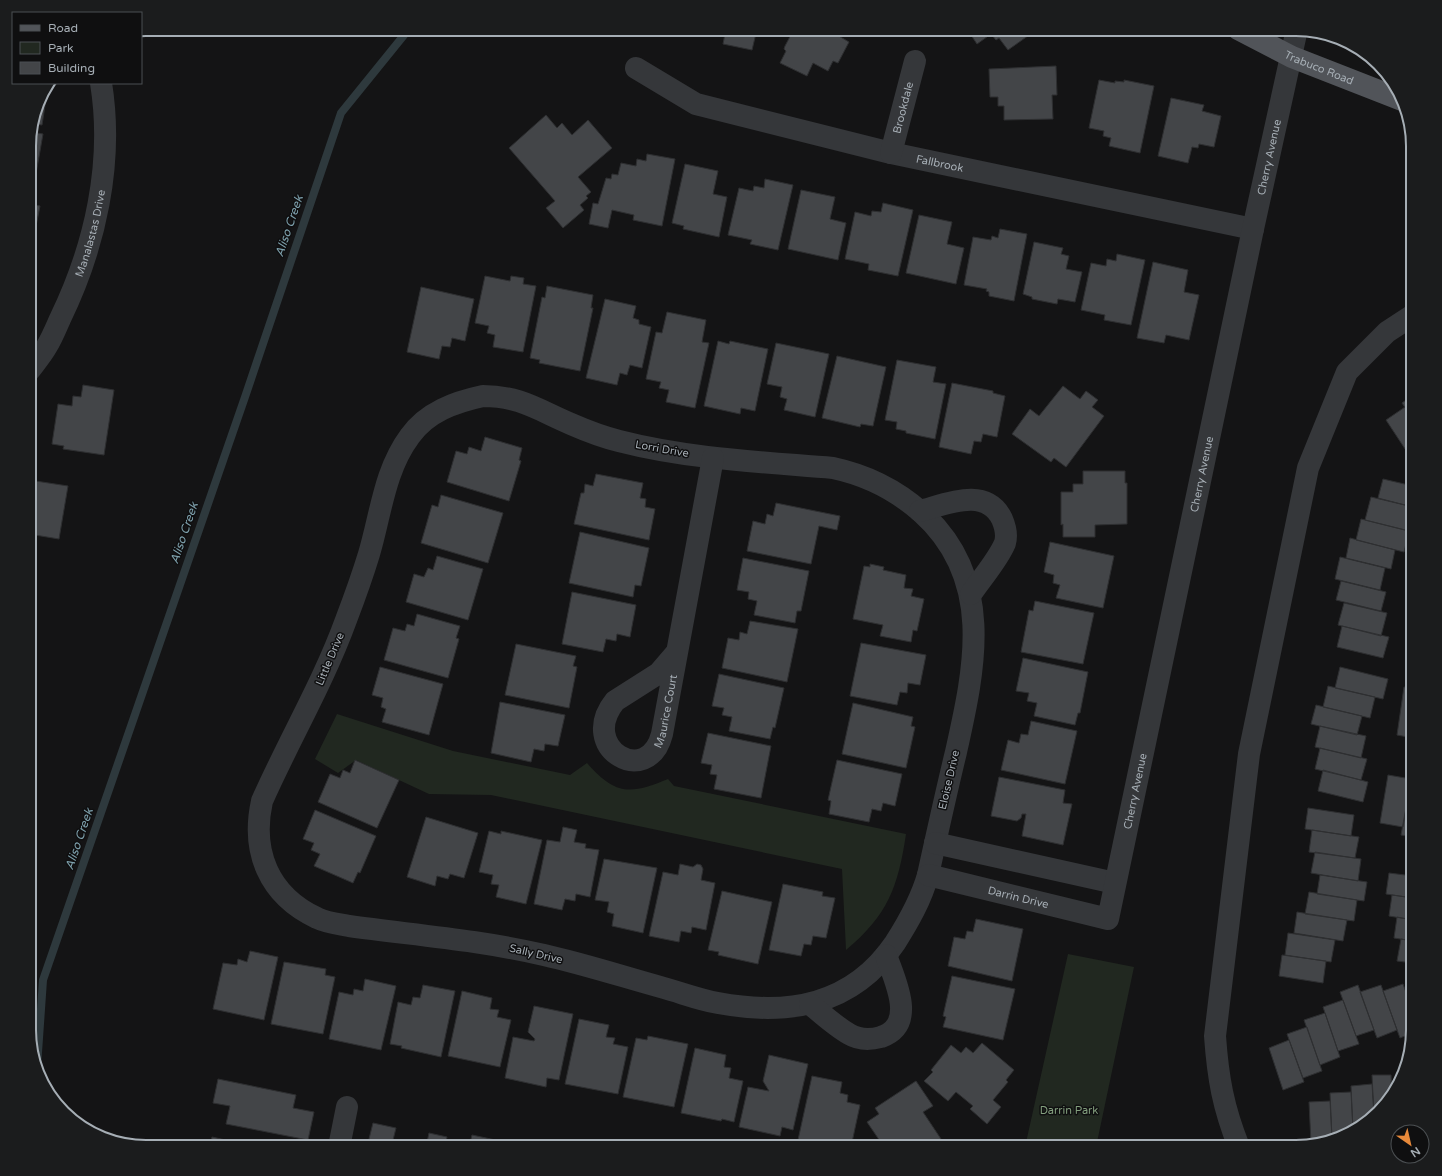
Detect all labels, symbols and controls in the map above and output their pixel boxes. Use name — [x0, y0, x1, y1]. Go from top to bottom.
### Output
legend — [12, 12, 142, 84]
text: Road — [48, 21, 78, 35]
text: Park — [48, 41, 74, 55]
street label: Trabuco Road — [1282, 48, 1356, 87]
text: Building — [48, 61, 95, 75]
street label: Brookdale — [890, 80, 916, 135]
street label: Cherry Avenue — [1254, 118, 1283, 196]
street label: Fallbrook — [915, 152, 965, 175]
street label: Manalastas Drive — [72, 189, 107, 279]
water label: Aliso Creek — [272, 192, 306, 258]
street label: Cherry Avenue — [1187, 435, 1216, 513]
street label: Lorri Drive — [634, 438, 690, 460]
water label: Aliso Creek — [167, 499, 201, 565]
street label: Little Drive — [313, 630, 347, 688]
street label: Maurice Court — [651, 673, 679, 750]
street label: Eloise Drive — [936, 749, 962, 811]
street label: Cherry Avenue — [1121, 752, 1149, 830]
water label: Aliso Creek — [62, 805, 96, 871]
street label: Darrin Drive — [987, 883, 1050, 911]
street label: Sally Drive — [508, 942, 564, 966]
park label: Darrin Park — [1040, 1104, 1098, 1117]
north arrow — [1390, 1124, 1430, 1164]
text: N — [1408, 1144, 1423, 1160]

